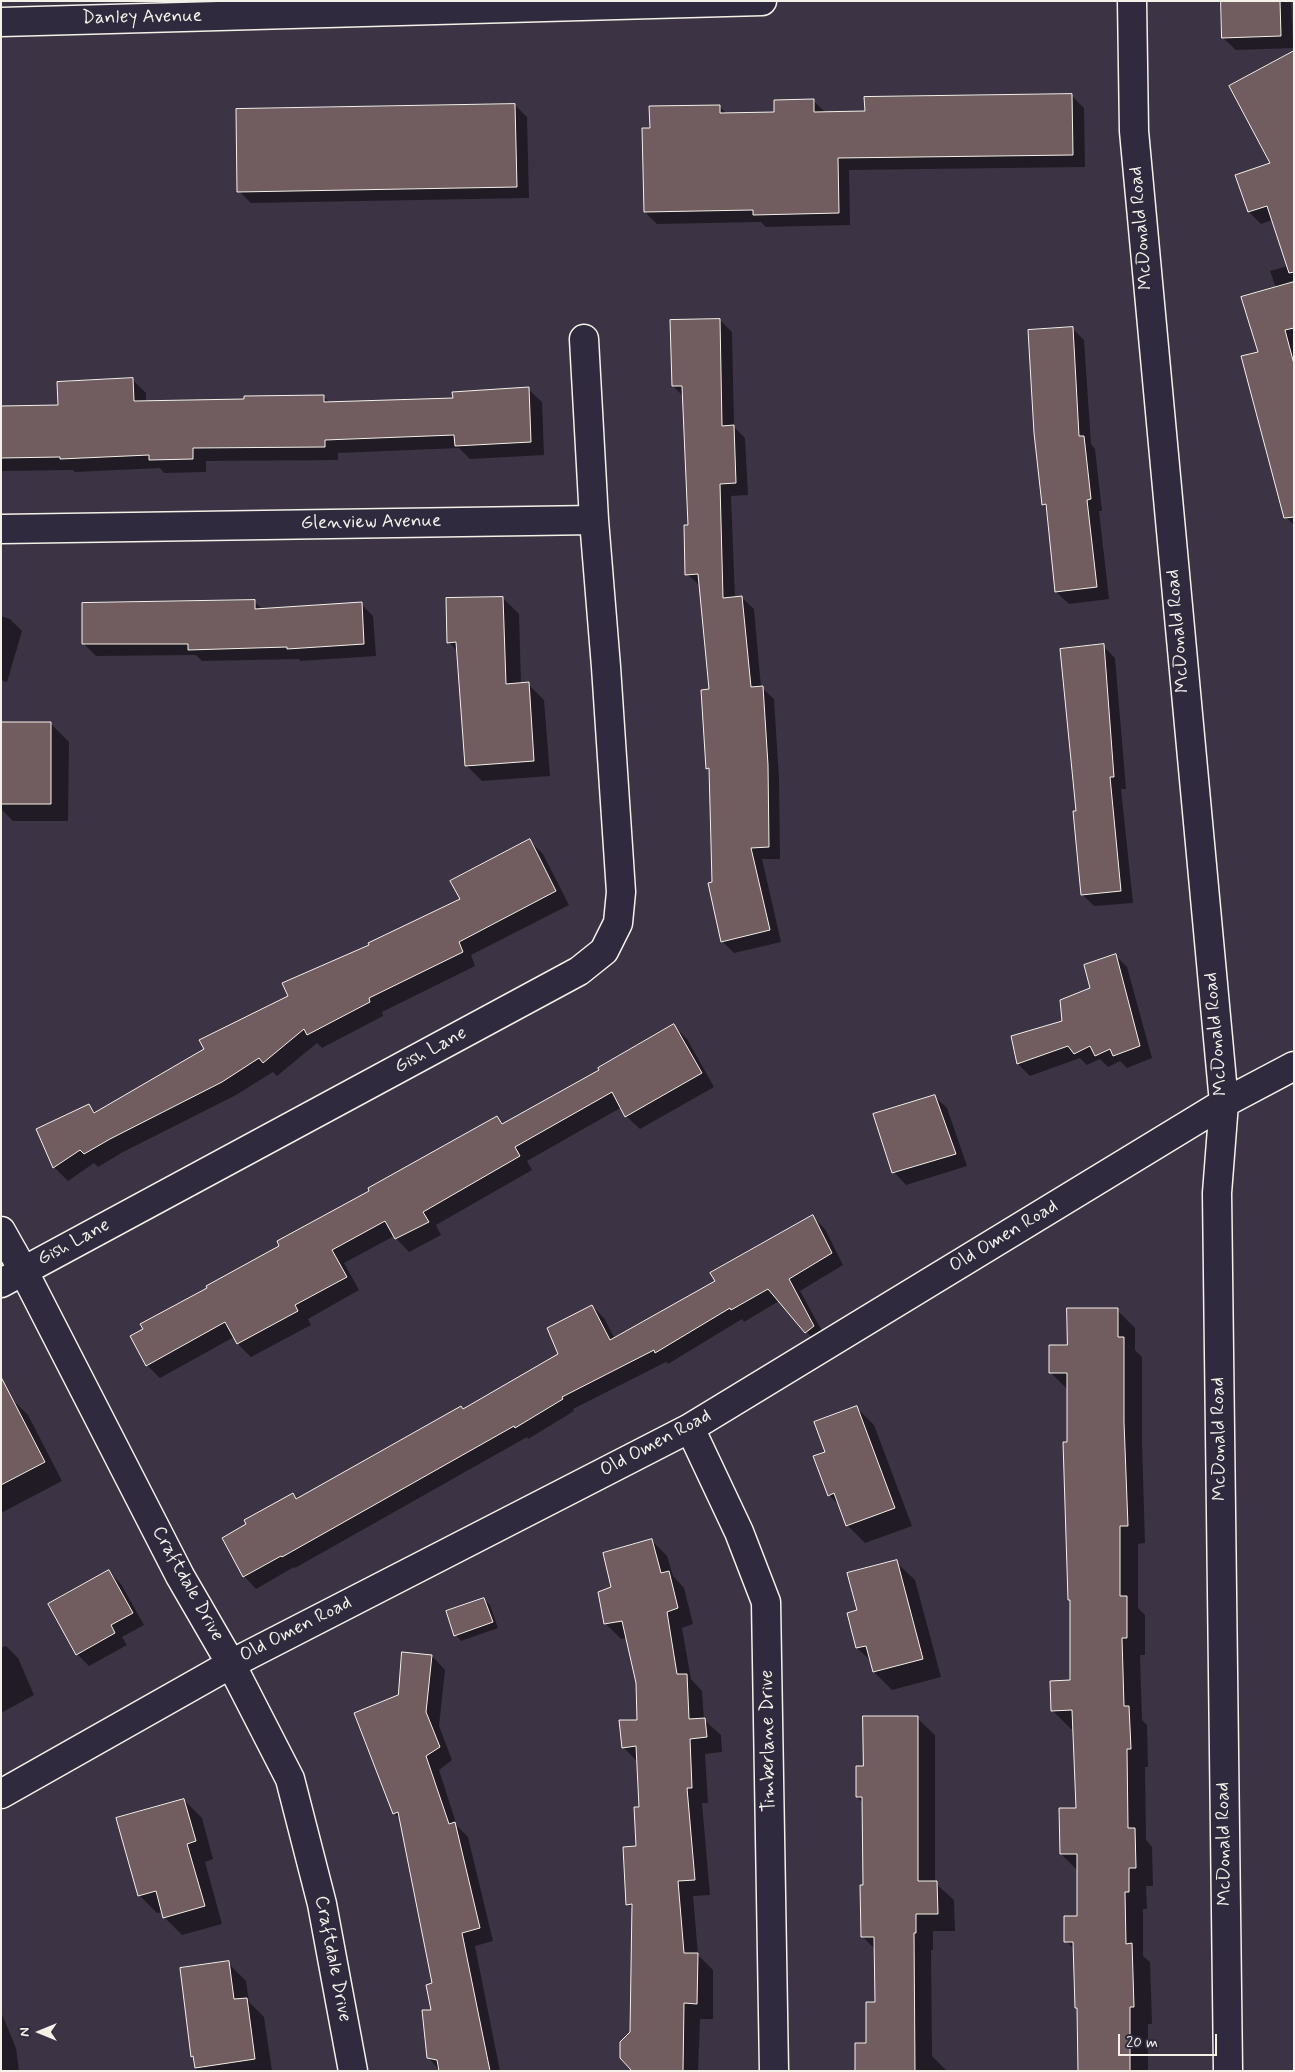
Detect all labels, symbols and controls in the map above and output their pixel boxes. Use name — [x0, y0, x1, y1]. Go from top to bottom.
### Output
street label: Danley Avenue — [82, 6, 202, 30]
street label: McDonald Road — [1125, 165, 1159, 291]
street label: Glenview Avenue — [300, 510, 442, 536]
street label: McDonald Road — [1162, 568, 1196, 694]
street label: McDonald Road — [1200, 971, 1234, 1097]
street label: Gish Lane — [391, 1022, 471, 1080]
street label: Old Omen Road — [946, 1196, 1062, 1278]
street label: Gish Lane — [34, 1214, 114, 1272]
street label: McDonald Road — [1208, 1377, 1232, 1501]
street label: Old Omen Road — [597, 1405, 715, 1483]
street label: Craftdale Drive — [146, 1522, 228, 1646]
street label: Old Omen Road — [236, 1592, 356, 1668]
street label: Timberlane Drive — [756, 1670, 782, 1812]
street label: McDonald Road — [1213, 1782, 1237, 1906]
street label: Craftdale Drive — [309, 1894, 355, 2024]
north arrow — [15, 2007, 65, 2057]
scale bar — [1120, 2024, 1219, 2056]
text: N — [16, 2027, 34, 2037]
text: 20 m — [1126, 2033, 1158, 2053]

